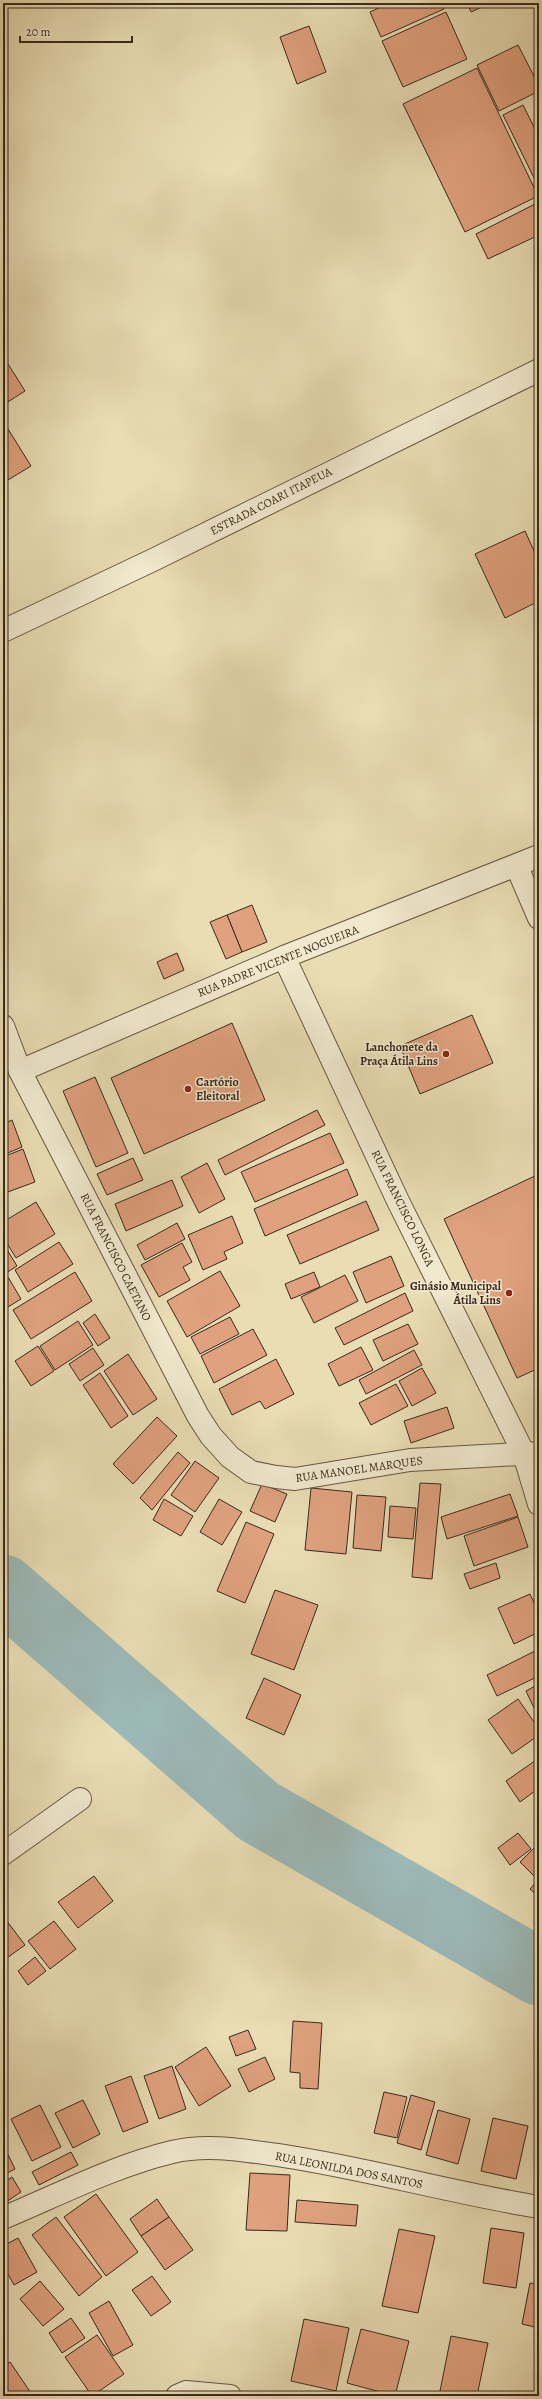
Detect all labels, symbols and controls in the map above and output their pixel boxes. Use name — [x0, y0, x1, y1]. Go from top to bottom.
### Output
scale bar — [20, 18, 132, 44]
text: 20 m — [26, 24, 50, 40]
street label: ESTRADA COARI ITAPEUA — [207, 463, 336, 539]
street label: RUA PADRE VICENTE NOGUEIRA — [195, 921, 362, 1001]
place label: Lanchonete da Praça Átila Lins — [360, 1039, 438, 1069]
marker: Lanchonete da Praça Átila Lins — [441, 1049, 451, 1059]
place label: Cartório Eleitoral — [196, 1074, 240, 1104]
marker: Cartório Eleitoral — [183, 1084, 193, 1094]
street label: RUA FRANCISCO LONGA — [368, 1147, 439, 1270]
street label: RUA FRANCISCO CAETANO — [77, 1190, 155, 1324]
place label: Ginásio Municipal Átila Lins — [410, 1278, 502, 1308]
marker: Ginásio Municipal Átila Lins — [504, 1288, 514, 1298]
street label: RUA MANOEL MARQUES — [294, 1452, 424, 1486]
street label: RUA LEONILDA DOS SANTOS — [274, 2148, 424, 2192]

